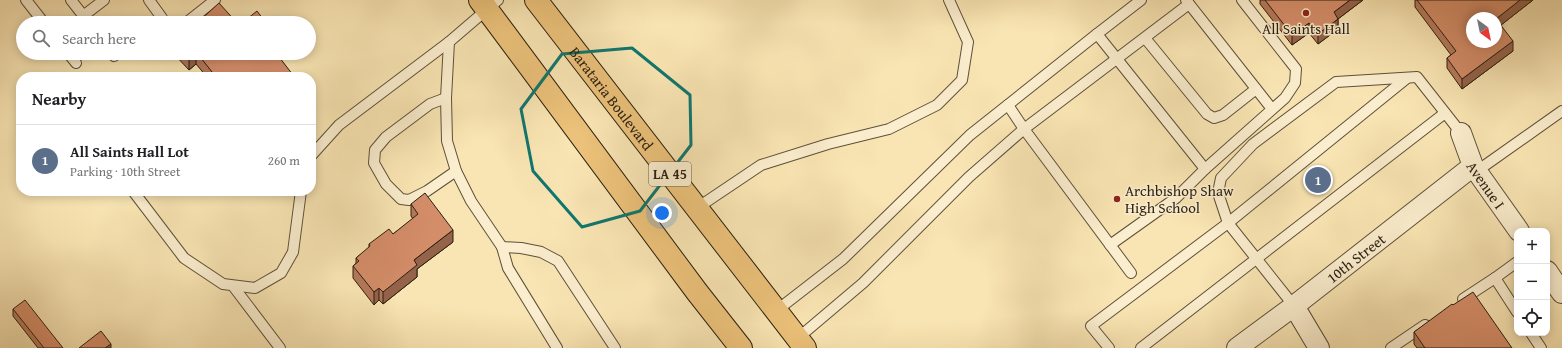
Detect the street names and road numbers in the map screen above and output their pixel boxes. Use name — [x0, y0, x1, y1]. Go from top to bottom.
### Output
street label: Barataria Boulevard — [565, 42, 659, 154]
street label: Avenue I — [1462, 157, 1510, 213]
road number: LA 45 — [649, 162, 691, 186]
street label: 10th Street — [1322, 228, 1390, 288]

